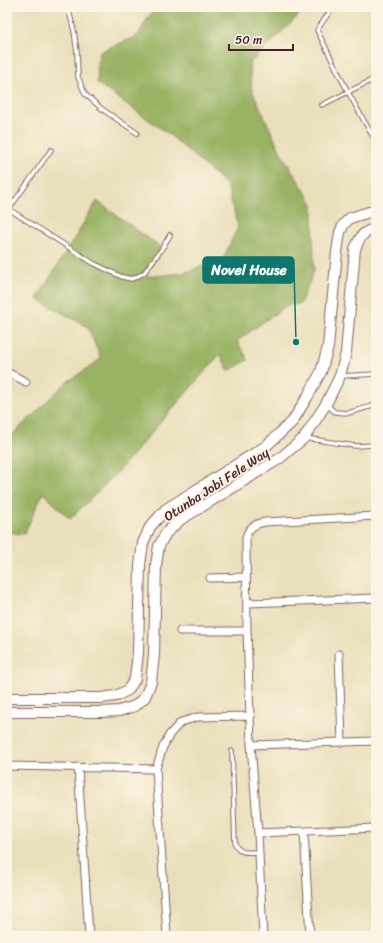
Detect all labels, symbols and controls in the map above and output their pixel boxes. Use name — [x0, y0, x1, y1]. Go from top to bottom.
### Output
scale bar — [229, 26, 293, 52]
text: 50 m — [235, 29, 262, 51]
callout: Novel House — [203, 257, 294, 283]
text: Novel House — [210, 258, 288, 283]
street label: Otunba Jobi Fele Way — [159, 441, 274, 527]

